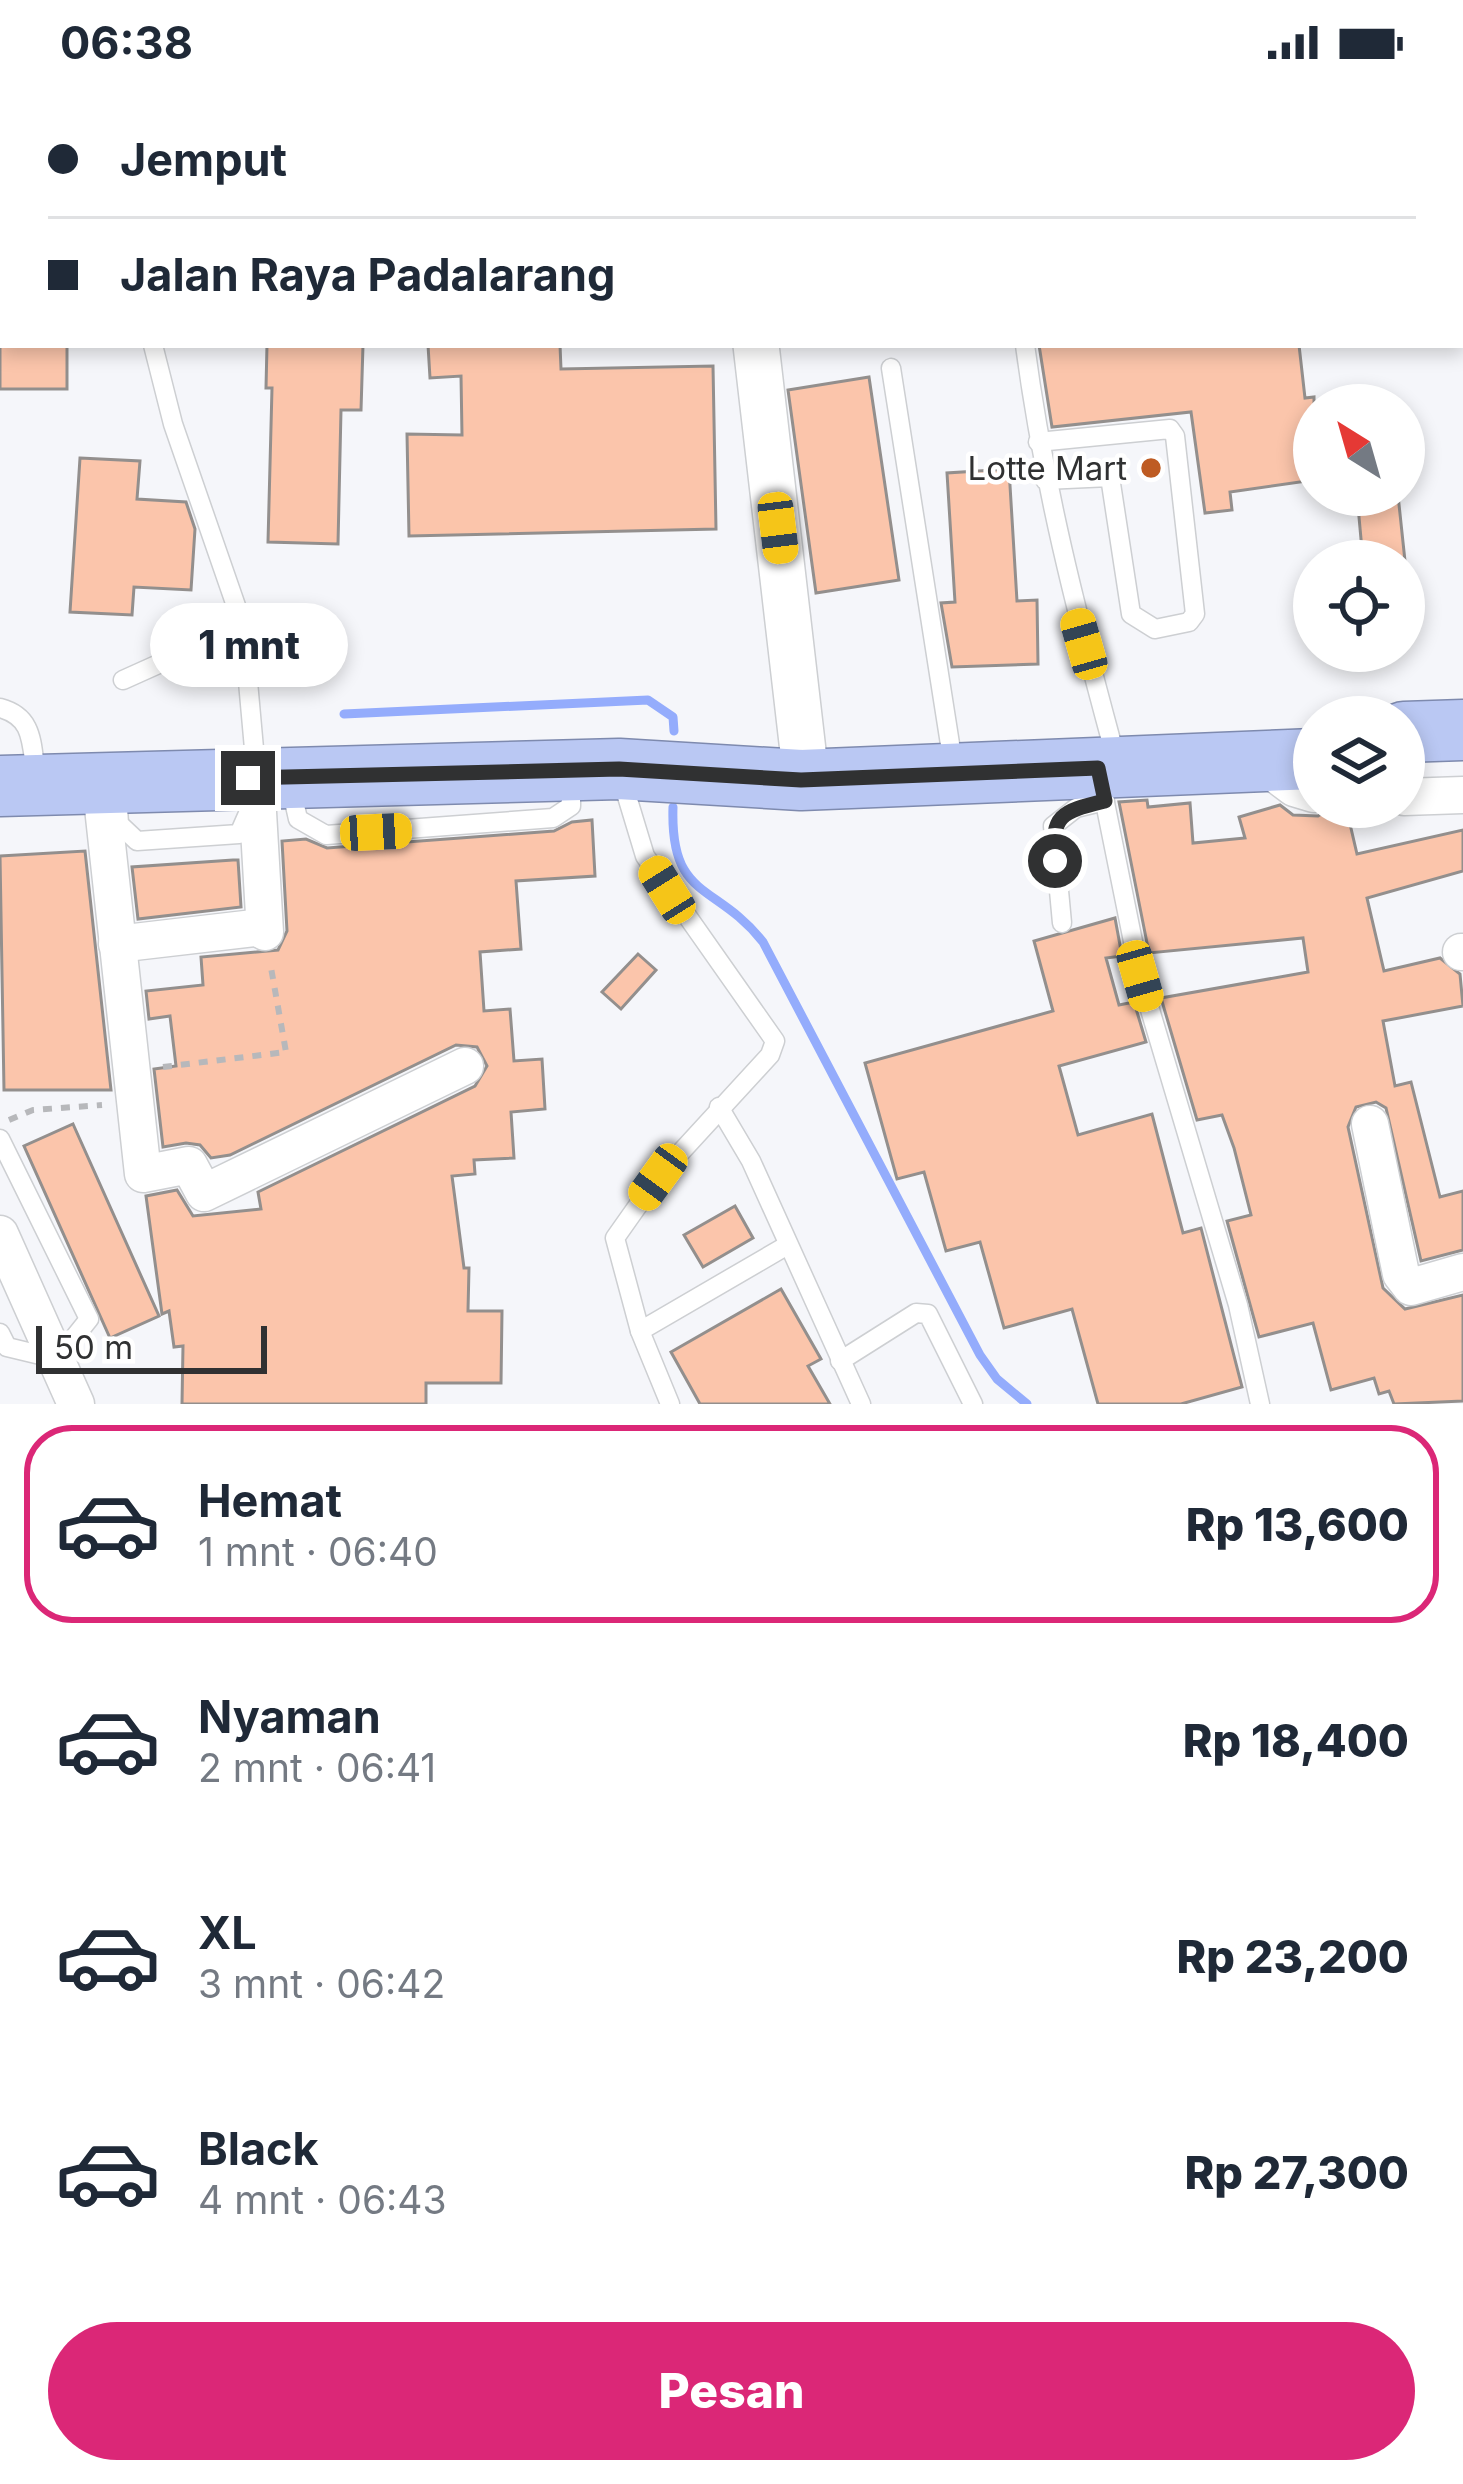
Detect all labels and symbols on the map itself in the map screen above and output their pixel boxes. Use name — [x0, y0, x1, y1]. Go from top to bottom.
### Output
north arrow — [1293, 384, 1425, 516]
place label: Lotte Mart — [967, 448, 1127, 488]
marker: Lotte Mart — [1138, 455, 1164, 481]
car — [756, 490, 800, 566]
callout: 1 mnt — [149, 604, 347, 688]
car — [1057, 604, 1111, 684]
route end — [221, 751, 275, 805]
car — [339, 812, 413, 852]
route start — [1028, 834, 1082, 888]
car — [633, 850, 701, 930]
car — [1113, 936, 1167, 1016]
car — [622, 1137, 694, 1217]
scale bar — [36, 1320, 267, 1373]

